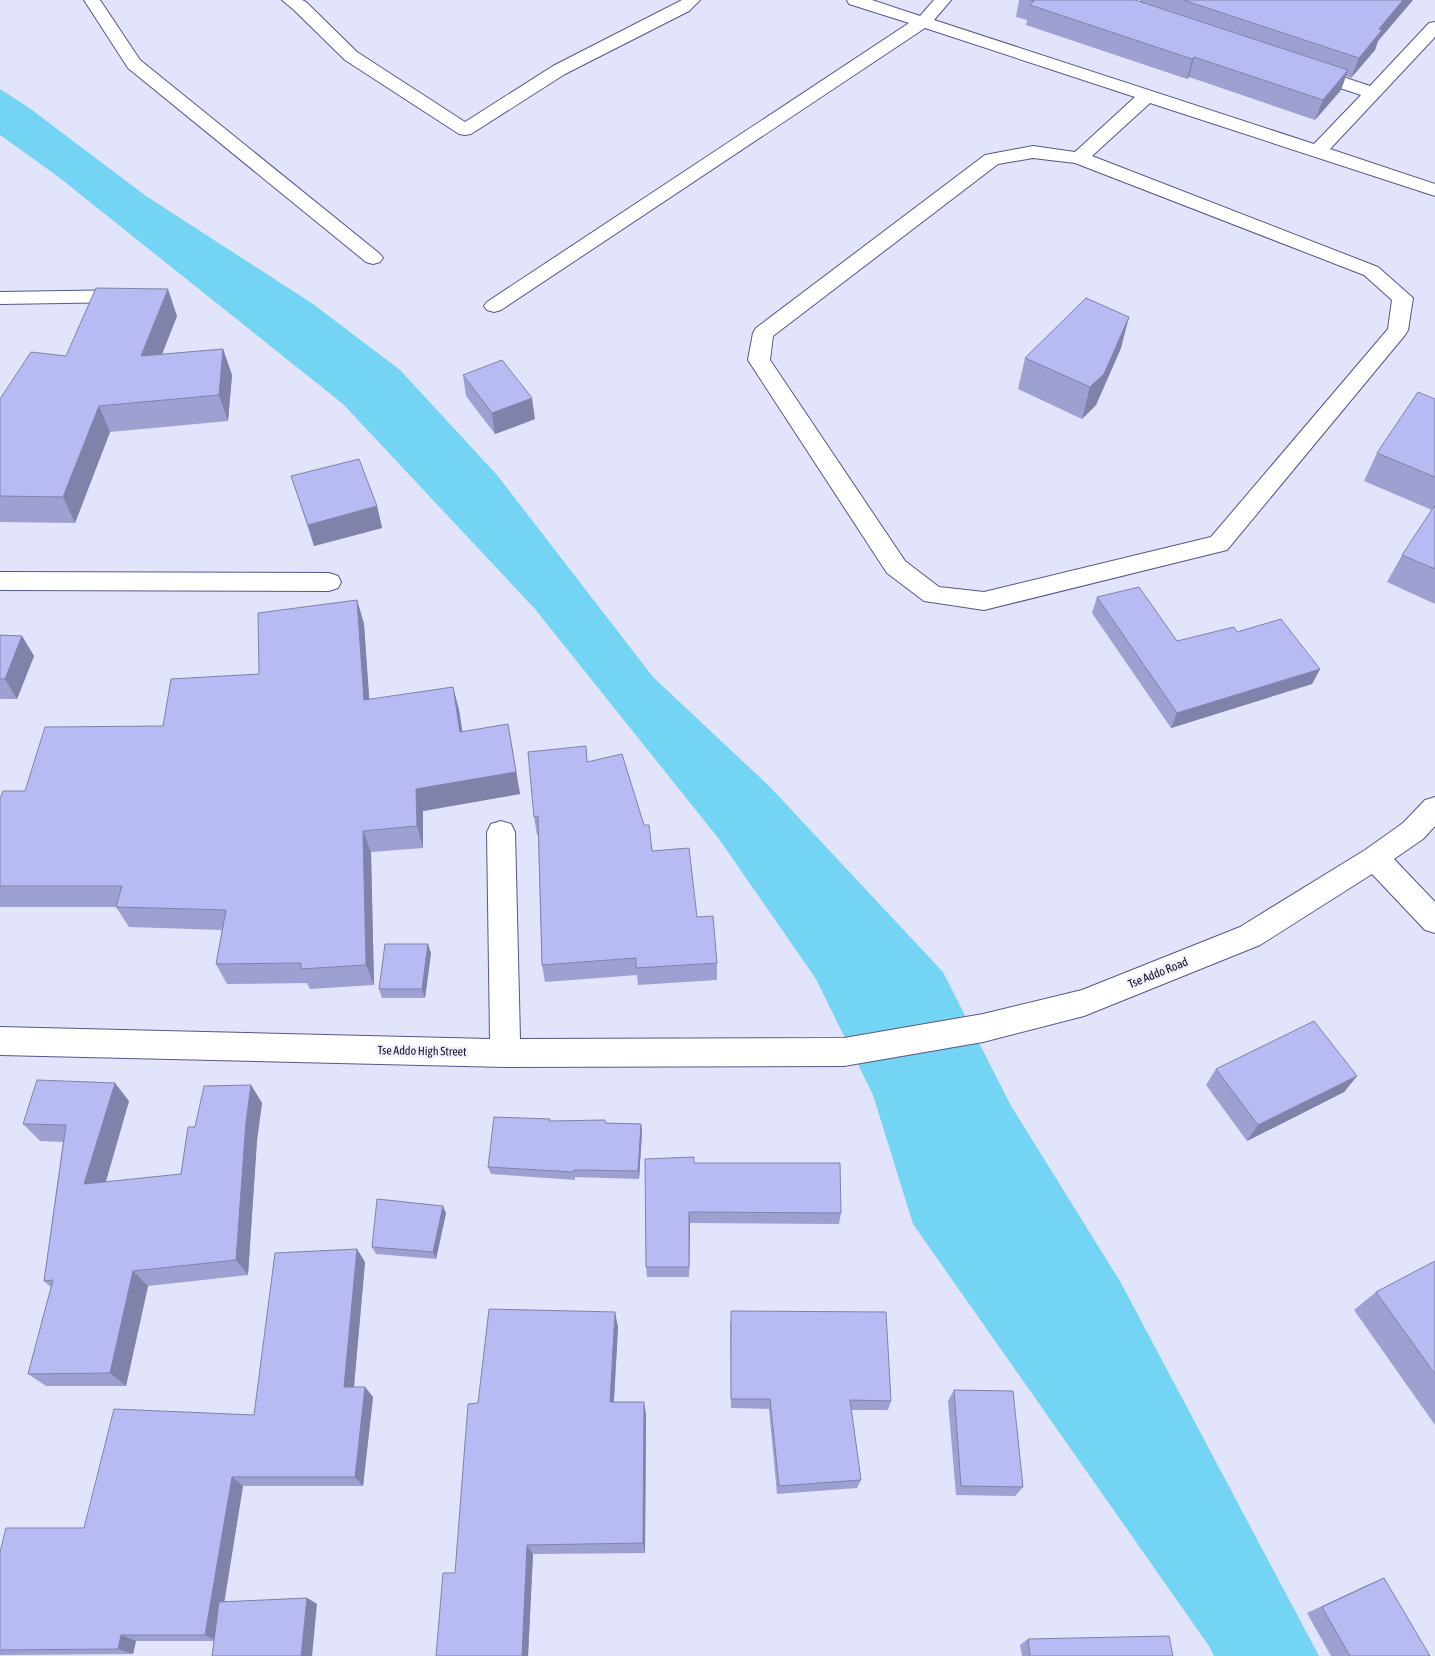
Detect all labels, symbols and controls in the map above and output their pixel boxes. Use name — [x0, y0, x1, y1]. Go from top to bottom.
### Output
street label: Tse Addo Road — [1126, 955, 1190, 991]
street label: Tse Addo High Street — [377, 1043, 467, 1059]

